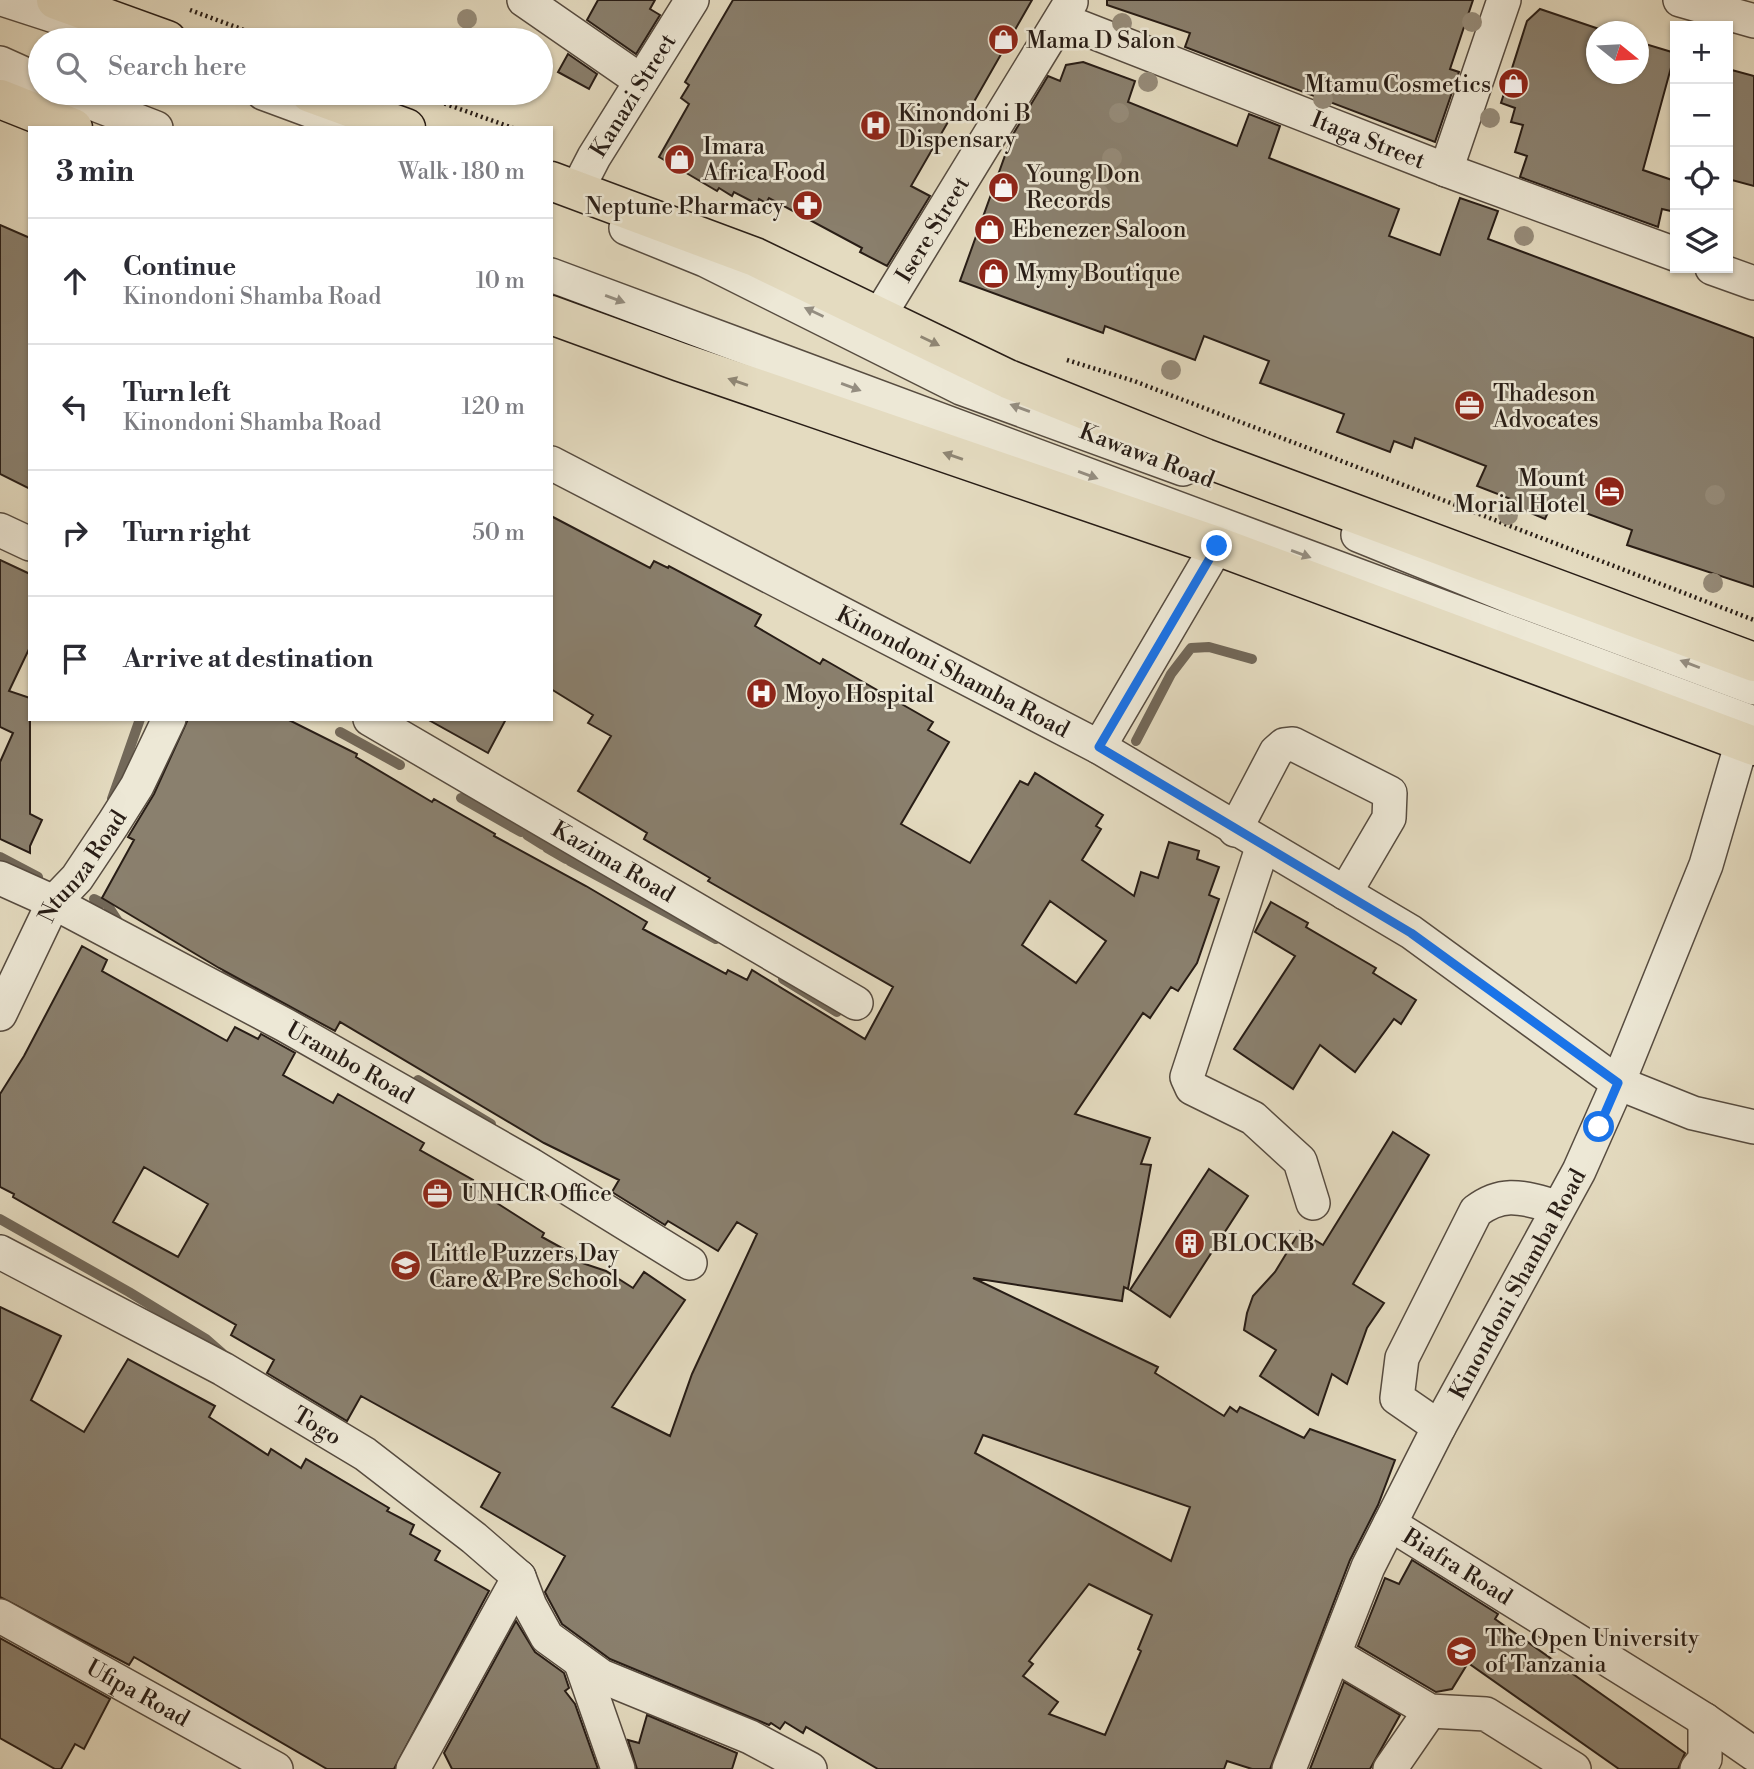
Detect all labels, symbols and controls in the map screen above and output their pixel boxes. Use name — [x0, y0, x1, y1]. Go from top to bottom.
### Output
north arrow — [1586, 21, 1649, 84]
map controls — [1670, 21, 1733, 273]
button: + — [1670, 21, 1733, 84]
shop icon: Mama D Salon — [986, 23, 1020, 57]
place label: Mama D Salon — [1026, 27, 1176, 55]
search box — [28, 28, 553, 105]
street label: Kanazi Street — [584, 29, 683, 163]
icon: search — [52, 48, 90, 86]
text: Search here — [108, 51, 247, 83]
shop icon: Mtamu Cosmetics — [1497, 67, 1531, 101]
place label: Mtamu Cosmetics — [1305, 71, 1491, 99]
button: − — [1670, 84, 1733, 147]
place label: Kinondoni B Dispensary — [898, 100, 1031, 154]
street label: Itaga Street — [1307, 106, 1429, 175]
hospital icon: Kinondoni B Dispensary — [858, 109, 892, 143]
place label: Imara Africa Food — [702, 133, 825, 187]
shop icon: Imara Africa Food — [663, 142, 697, 176]
button: locate — [1670, 147, 1733, 210]
text: 3 min — [56, 153, 134, 191]
text: Walk · 180 m — [398, 158, 525, 186]
place label: Young Don Records — [1025, 161, 1141, 215]
shop icon: Young Don Records — [986, 170, 1020, 204]
street label: Isere Street — [890, 171, 976, 288]
pharmacy icon: Neptune Pharmacy — [790, 189, 824, 223]
place label: Neptune Pharmacy — [585, 193, 785, 221]
button: layers — [1670, 210, 1733, 273]
shop icon: Ebenezer Saloon — [972, 212, 1006, 246]
place label: Ebenezer Saloon — [1012, 216, 1187, 244]
text: Continue — [123, 251, 236, 283]
shop icon: Mymy Boutique — [976, 256, 1010, 290]
place label: Mymy Boutique — [1016, 260, 1180, 288]
icon: ahead — [56, 262, 94, 300]
text: 10 m — [476, 267, 525, 295]
text: Kinondoni Shamba Road — [123, 283, 381, 311]
one-way arrow — [605, 293, 626, 304]
one-way arrow — [804, 306, 824, 318]
one-way arrow — [920, 335, 940, 346]
one-way arrow — [727, 376, 748, 387]
text: Turn left — [123, 377, 231, 409]
place label: Thadeson Advocates — [1492, 380, 1598, 434]
one-way arrow — [841, 381, 862, 392]
icon: left — [56, 388, 94, 426]
office icon: Thadeson Advocates — [1453, 389, 1487, 423]
text: 120 m — [461, 393, 525, 421]
one-way arrow — [1009, 403, 1030, 414]
text: Kinondoni Shamba Road — [123, 409, 381, 437]
street label: Kawawa Road — [1075, 417, 1218, 495]
one-way arrow — [942, 450, 963, 461]
place label: Mount Morial Hotel — [1454, 465, 1586, 519]
one-way arrow — [1077, 469, 1098, 480]
hotel icon: Mount Morial Hotel — [1592, 474, 1626, 508]
icon: right — [56, 514, 94, 552]
text: Turn right — [123, 517, 251, 549]
text: 50 m — [472, 519, 525, 547]
route end — [1201, 530, 1232, 561]
one-way arrow — [1290, 549, 1311, 560]
street label: Kinondoni Shamba Road — [832, 600, 1074, 744]
icon: arrive — [56, 640, 94, 678]
text: Arrive at destination — [123, 643, 373, 675]
one-way arrow — [1680, 658, 1701, 669]
hospital icon: Moyo Hospital — [744, 677, 778, 711]
place label: Moyo Hospital — [784, 681, 934, 709]
street label: Ntunza Road — [33, 805, 133, 927]
street label: Kazima Road — [546, 815, 680, 909]
street label: Urambo Road — [281, 1016, 419, 1110]
route start — [1583, 1111, 1614, 1142]
street label: Kinondoni Shamba Road — [1444, 1164, 1592, 1404]
office icon: UNHCR Office — [421, 1176, 455, 1210]
place label: UNHCR Office — [461, 1180, 612, 1208]
building icon: BLOCK B — [1172, 1226, 1206, 1260]
place label: BLOCK B — [1211, 1230, 1315, 1258]
place label: Little Puzzers Day Care & Pre School — [429, 1240, 620, 1294]
school or university icon: Little Puzzers Day Care & Pre School — [389, 1249, 423, 1283]
street label: Togo — [288, 1401, 346, 1452]
street label: Biafra Road — [1397, 1522, 1517, 1612]
place label: The Open University of Tanzania — [1485, 1625, 1700, 1679]
school or university icon: The Open University of Tanzania — [1445, 1634, 1479, 1668]
street label: Ufipa Road — [81, 1654, 194, 1733]

